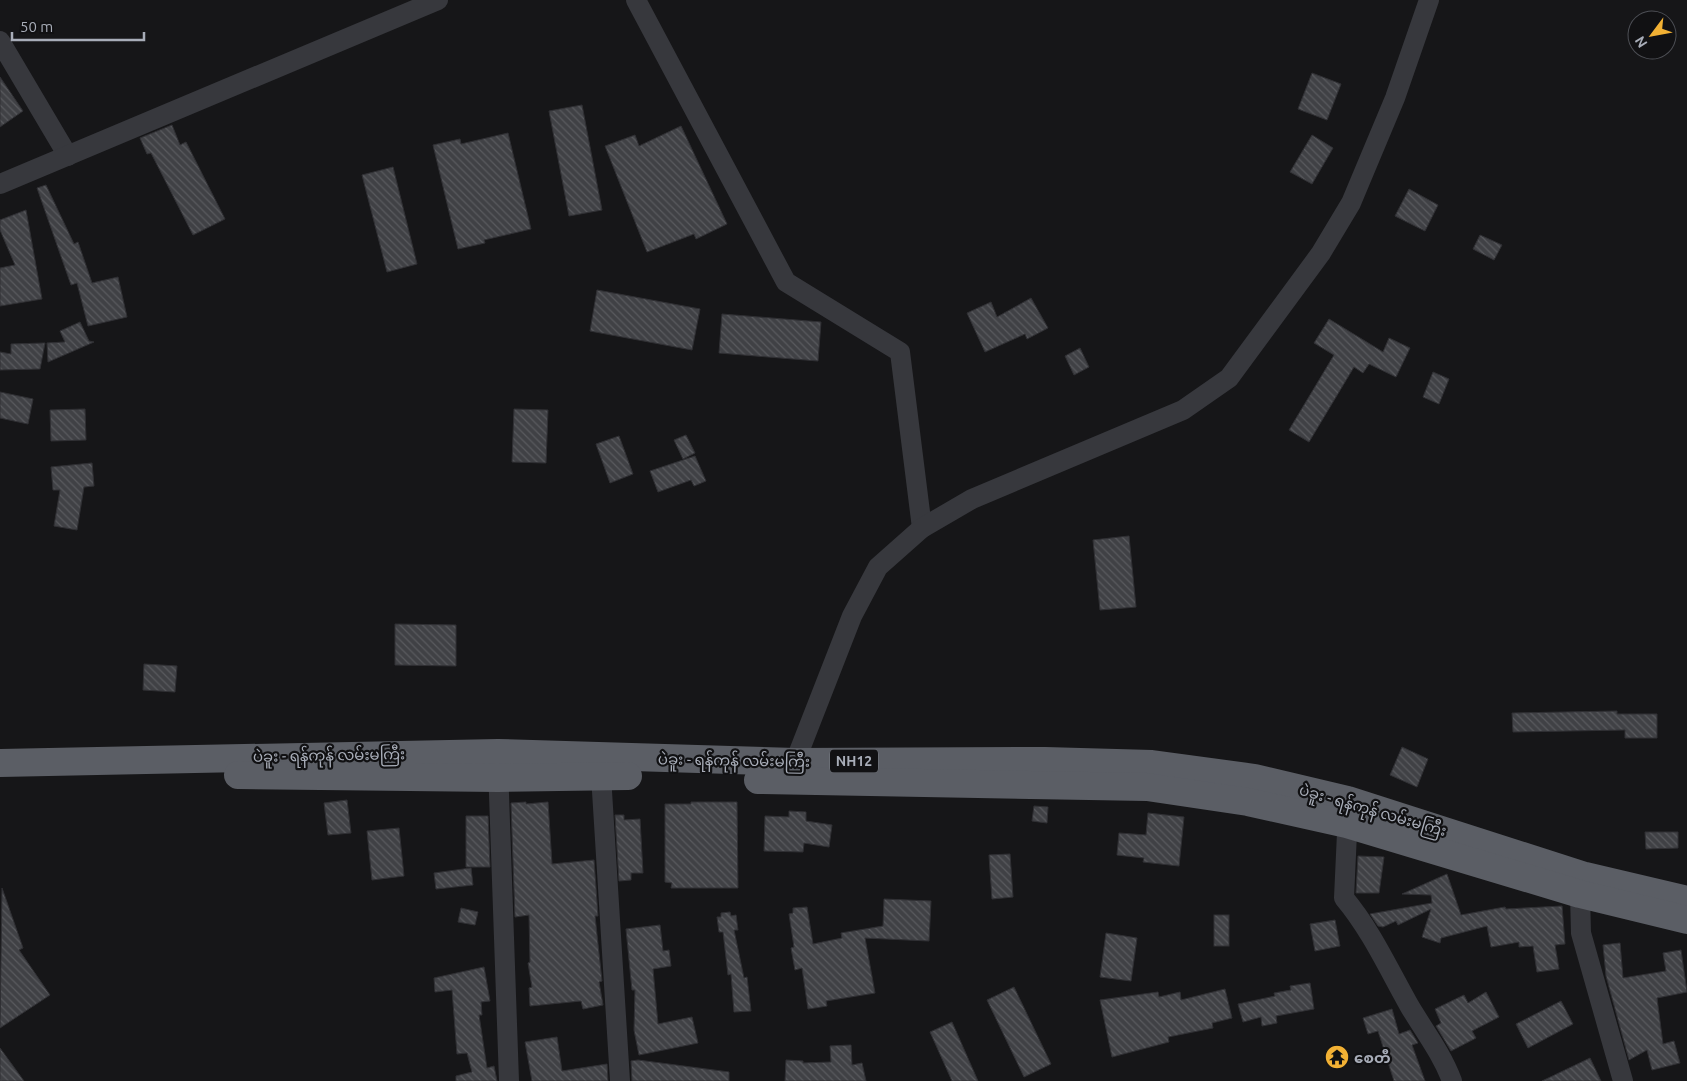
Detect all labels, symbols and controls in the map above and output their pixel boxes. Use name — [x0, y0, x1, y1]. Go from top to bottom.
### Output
scale bar — [12, 10, 145, 42]
north arrow — [1627, 10, 1677, 60]
text: 50 m — [20, 18, 53, 35]
text: N — [1631, 33, 1651, 51]
street label: ပဲခူး - ရန်ကုန် လမ်းမကြီး — [253, 744, 405, 769]
street label: ပဲခူး - ရန်ကုန် လမ်းမကြီး — [658, 749, 810, 774]
road number: NH12 — [830, 749, 878, 772]
street label: ပဲခူး - ရန်ကုန် လမ်းမကြီး — [1296, 780, 1449, 843]
temple icon: စေတီ — [1324, 1044, 1350, 1070]
place label: စေတီ — [1354, 1048, 1391, 1066]

